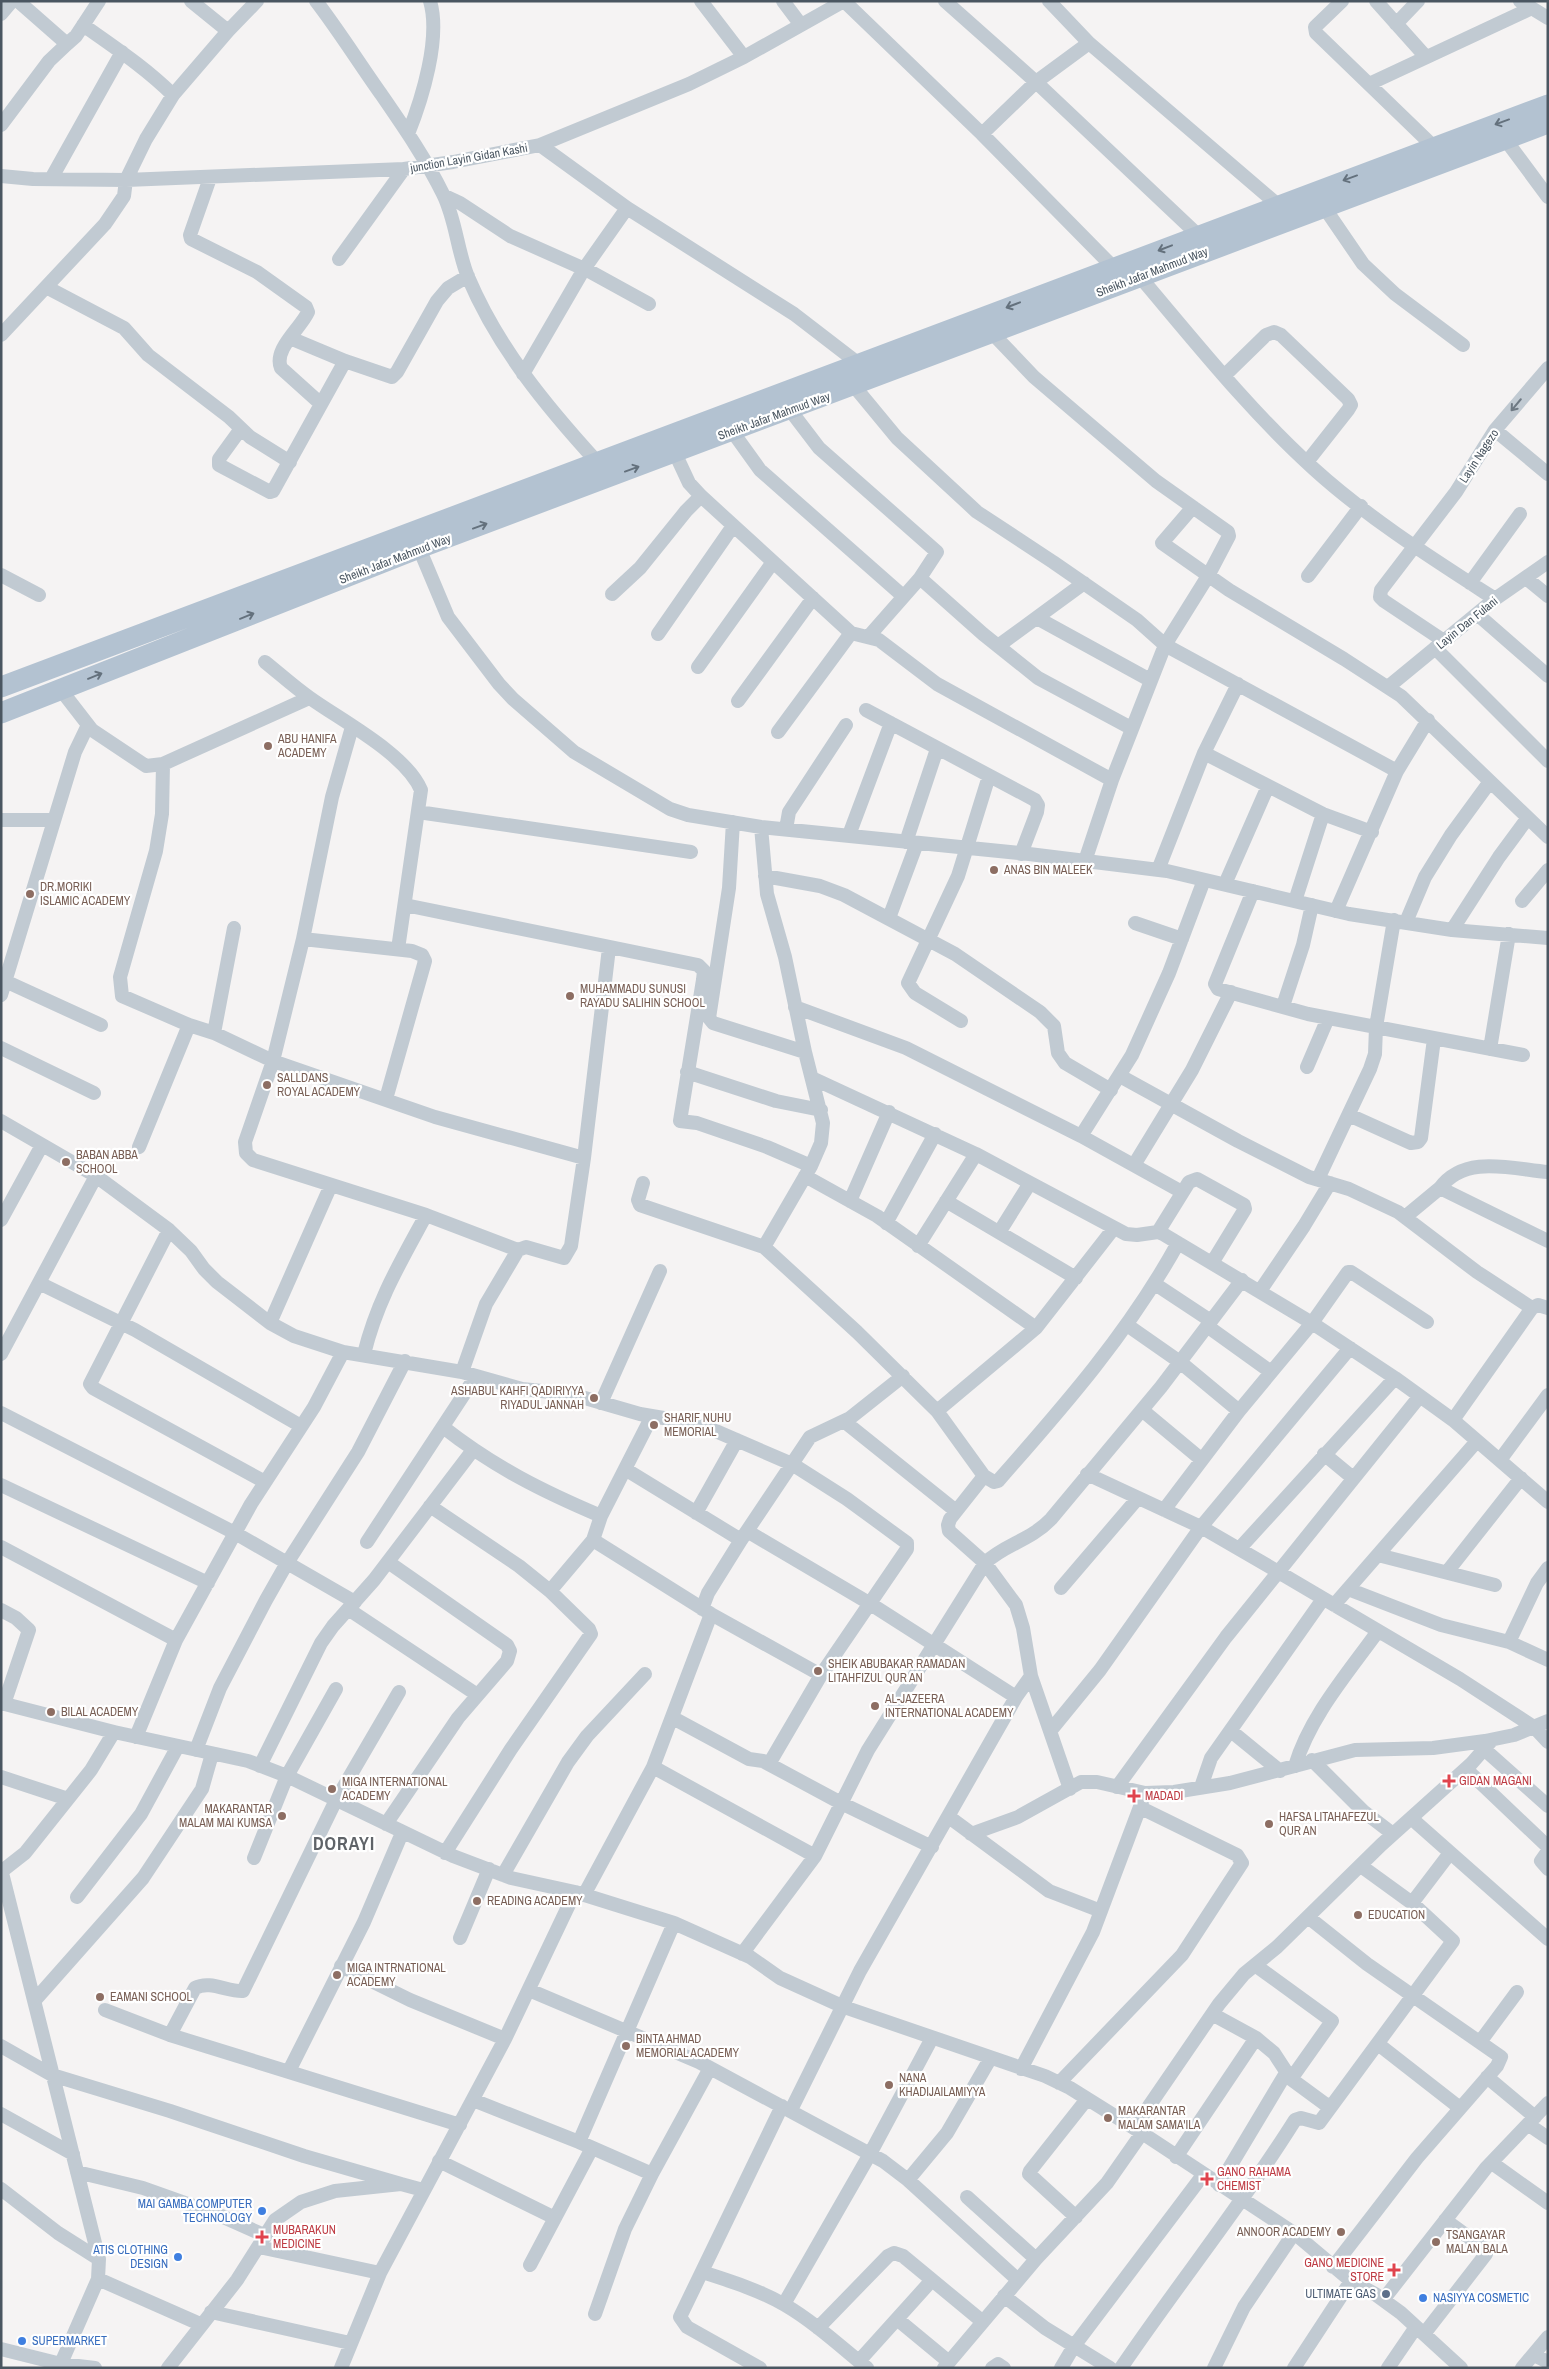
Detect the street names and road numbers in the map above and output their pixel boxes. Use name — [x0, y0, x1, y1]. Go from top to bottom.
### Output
street label: junction Layin Gidan Kashi — [408, 140, 529, 176]
street label: Sheikh Jafar Mahmud Way — [1094, 243, 1210, 301]
street label: Sheikh Jafar Mahmud Way — [716, 388, 832, 444]
street label: Layin Nagezo — [1456, 426, 1502, 486]
street label: Sheikh Jafar Mahmud Way — [337, 530, 453, 588]
street label: Layin Dan Fulani — [1433, 593, 1501, 653]

